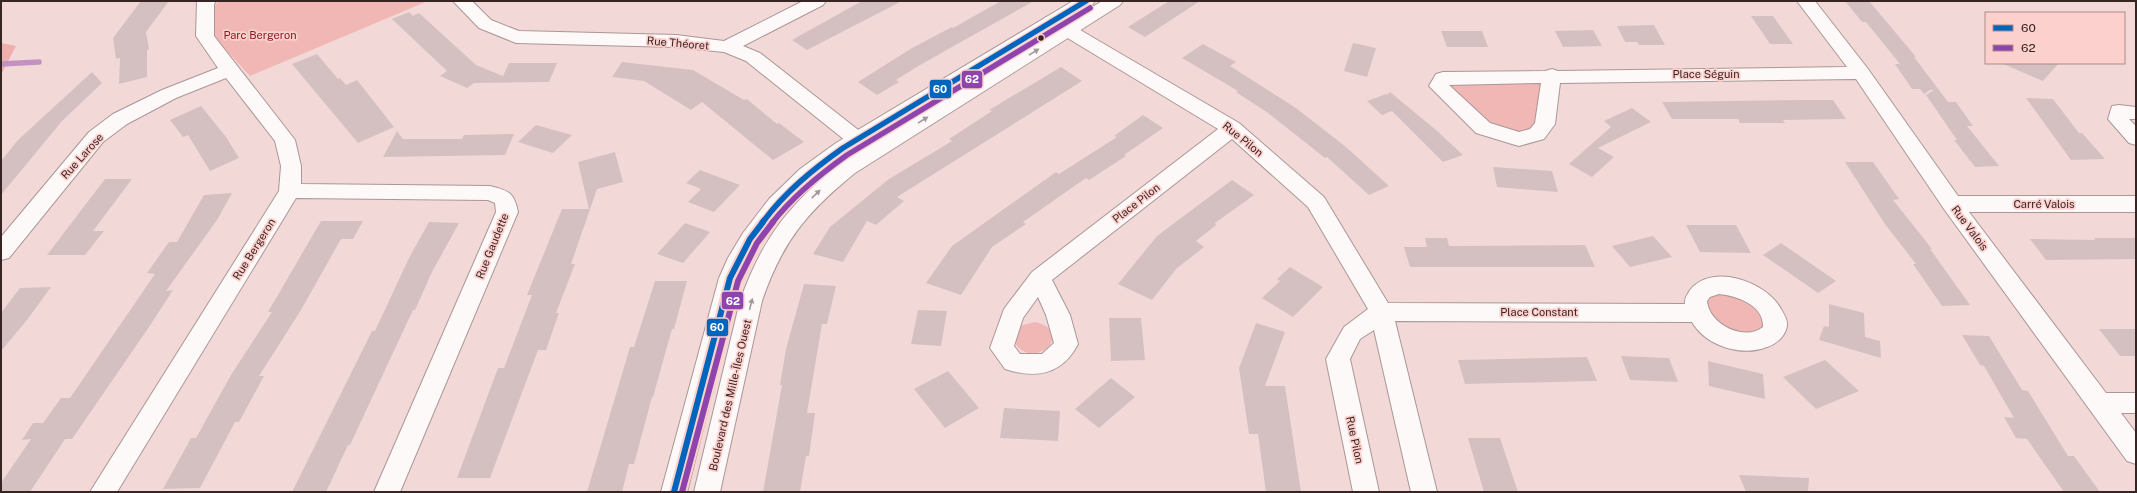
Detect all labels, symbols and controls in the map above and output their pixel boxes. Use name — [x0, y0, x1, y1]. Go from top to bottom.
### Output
legend — [1985, 12, 2125, 64]
text: 60 — [2021, 21, 2036, 35]
park label: Parc Bergeron — [223, 29, 297, 41]
unlabelled marker — [1036, 33, 1046, 43]
street label: Rue Théoret — [646, 34, 710, 52]
text: 62 — [2021, 41, 2036, 55]
one-way arrow — [1028, 49, 1040, 56]
street label: Place Séguin — [1673, 68, 1739, 80]
line badge: 62 — [961, 70, 983, 89]
text: 62 — [965, 73, 979, 85]
line badge: 60 — [929, 79, 952, 99]
text: 60 — [933, 83, 947, 95]
one-way arrow — [917, 117, 929, 124]
street label: Rue Pilon — [1221, 119, 1265, 159]
street label: Rue Larose — [58, 131, 106, 181]
street label: Place Pilon — [1110, 181, 1162, 225]
one-way arrow — [811, 189, 821, 199]
street label: Carré Valois — [2013, 198, 2075, 210]
street label: Rue Valois — [1949, 203, 1991, 253]
street label: Rue Gaudette — [473, 211, 511, 281]
street label: Rue Bergeron — [230, 216, 278, 282]
line badge: 62 — [721, 291, 744, 310]
text: 62 — [726, 295, 740, 307]
one-way arrow — [748, 298, 754, 310]
street label: Place Constant — [1500, 306, 1578, 318]
line badge: 60 — [706, 318, 729, 337]
street label: Boulevard des Mille-Îles Ouest — [707, 318, 753, 472]
text: 60 — [710, 321, 724, 333]
street label: Rue Pilon — [1344, 415, 1366, 465]

